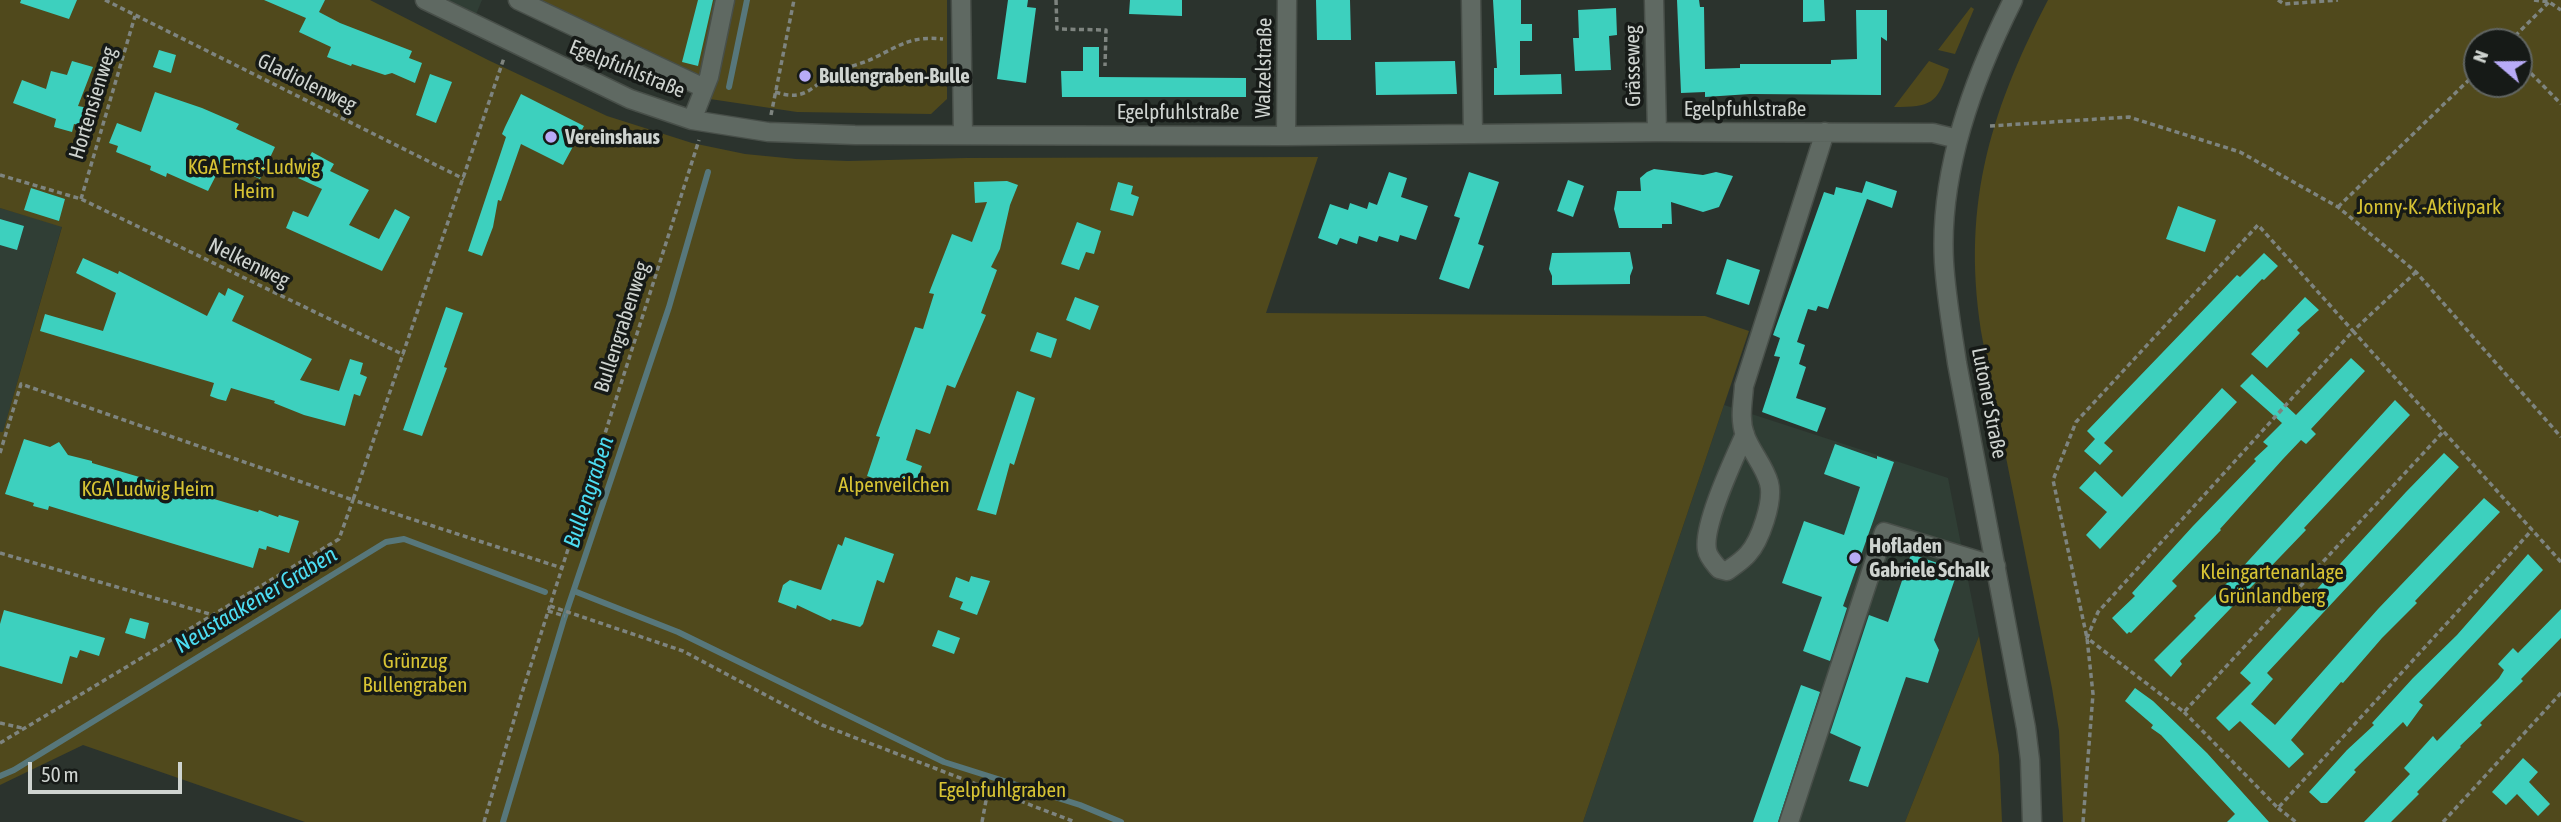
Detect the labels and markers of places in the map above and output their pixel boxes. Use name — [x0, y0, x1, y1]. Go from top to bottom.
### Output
place label: Bullengraben-Bulle — [819, 63, 970, 89]
marker: Bullengraben-Bulle — [797, 68, 813, 84]
place label: Vereinshaus — [565, 124, 660, 150]
marker: Vereinshaus — [543, 129, 559, 145]
place label: Hofladen Gabriele Schalk — [1869, 533, 1990, 583]
marker: Hofladen Gabriele Schalk — [1847, 550, 1863, 566]

